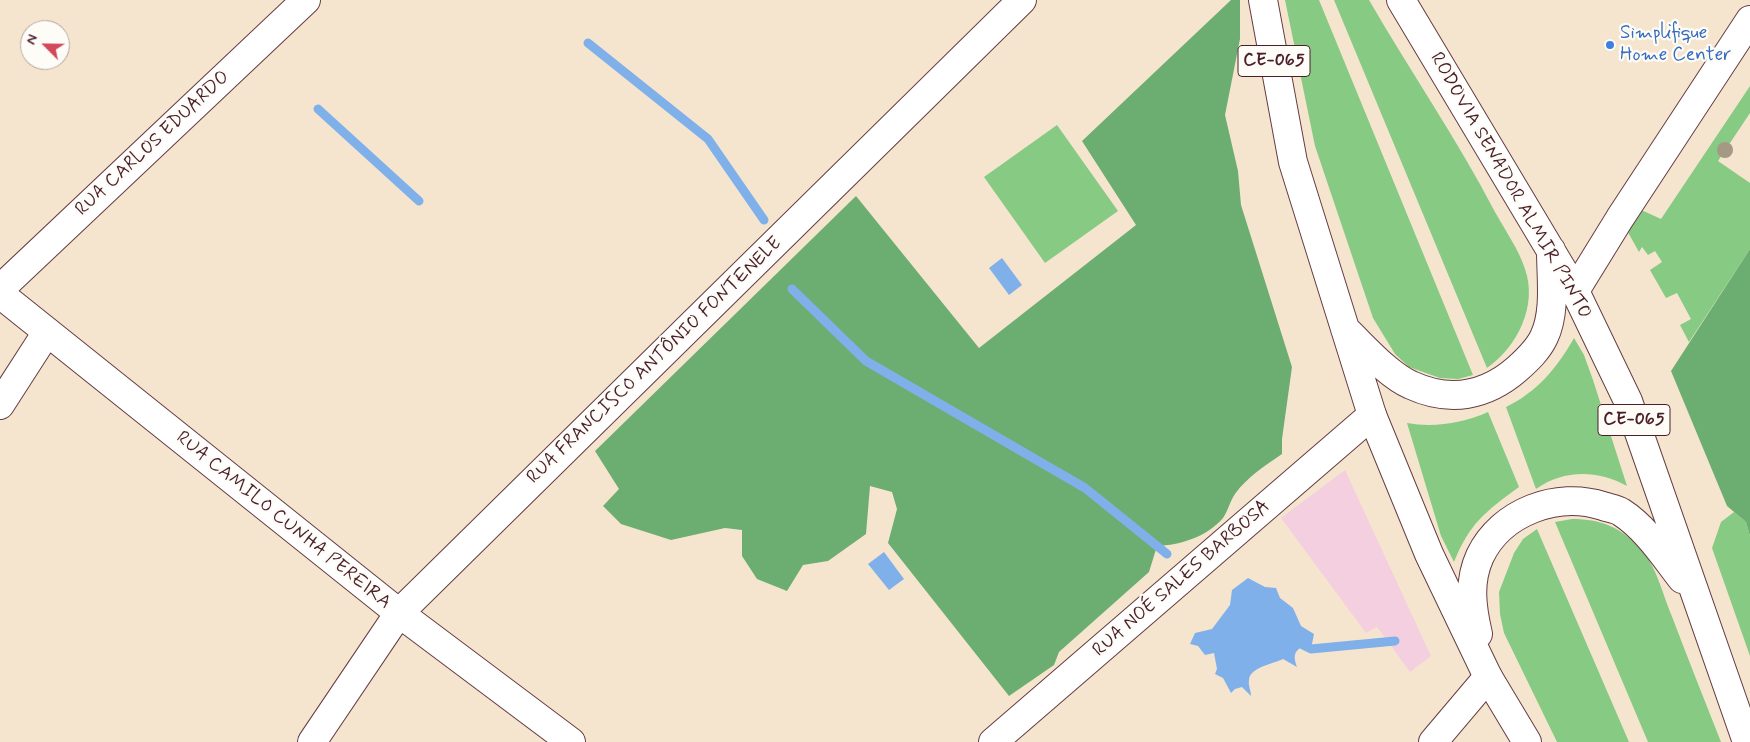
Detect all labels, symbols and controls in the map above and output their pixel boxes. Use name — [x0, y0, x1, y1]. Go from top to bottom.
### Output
north arrow — [20, 20, 70, 70]
place label: Simplifique Home Center — [1620, 23, 1731, 67]
text: N — [22, 32, 42, 47]
marker: Simplifique Home Center — [1604, 39, 1616, 51]
road number: CE-065 — [1238, 46, 1310, 76]
street label: RODOVIA SENADOR ALMIR PINTO — [1424, 49, 1596, 323]
street label: RUA CARLOS EDUARDO — [71, 67, 235, 221]
street label: RUA FRANCISCO ANTÔNIO FONTENELE — [523, 233, 787, 489]
road number: CE-065 — [1598, 404, 1670, 436]
street label: RUA CAMILO CUNHA PEREIRA — [171, 427, 395, 615]
street label: RUA NOÉ SALES BARBOSA — [1089, 496, 1275, 662]

